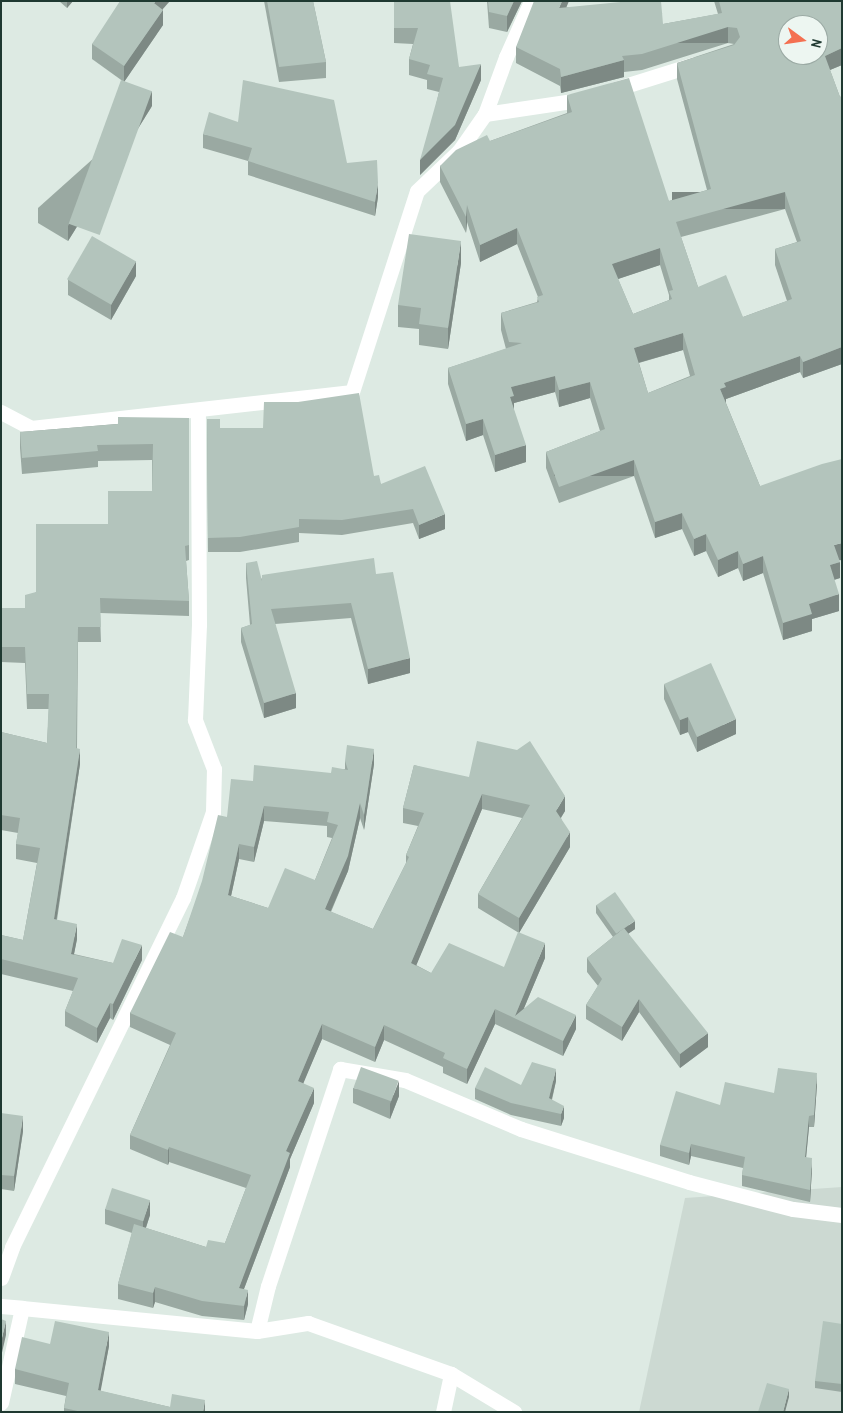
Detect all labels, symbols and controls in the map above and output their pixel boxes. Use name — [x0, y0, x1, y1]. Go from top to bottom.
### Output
north arrow — [778, 15, 828, 65]
text: N — [807, 37, 826, 50]

